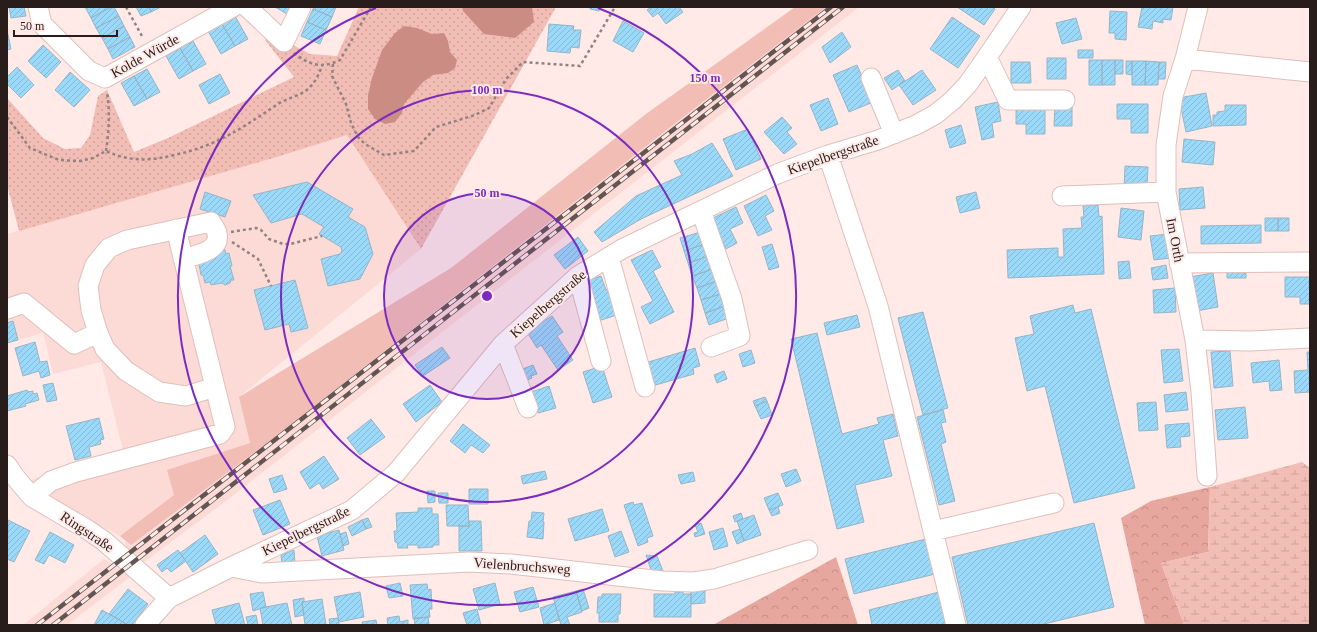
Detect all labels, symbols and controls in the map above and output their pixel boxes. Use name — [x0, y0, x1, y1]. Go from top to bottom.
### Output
scale bar — [14, 12, 117, 38]
text: 50 m — [20, 19, 45, 33]
street label: Kolde Würde — [108, 31, 182, 81]
text: 150 m — [690, 71, 721, 85]
text: 100 m — [472, 83, 503, 97]
street label: Kiepelbergstraße — [785, 132, 881, 178]
text: 50 m — [475, 186, 500, 200]
street label: Im Orth — [1163, 217, 1187, 263]
street label: Kiepelbergstraße — [507, 267, 589, 341]
centre of rings — [480, 289, 494, 303]
street label: Kiepelbergstraße — [260, 503, 352, 559]
street label: Ringstraße — [58, 509, 116, 555]
street label: Vielenbruchsweg — [473, 555, 571, 577]

